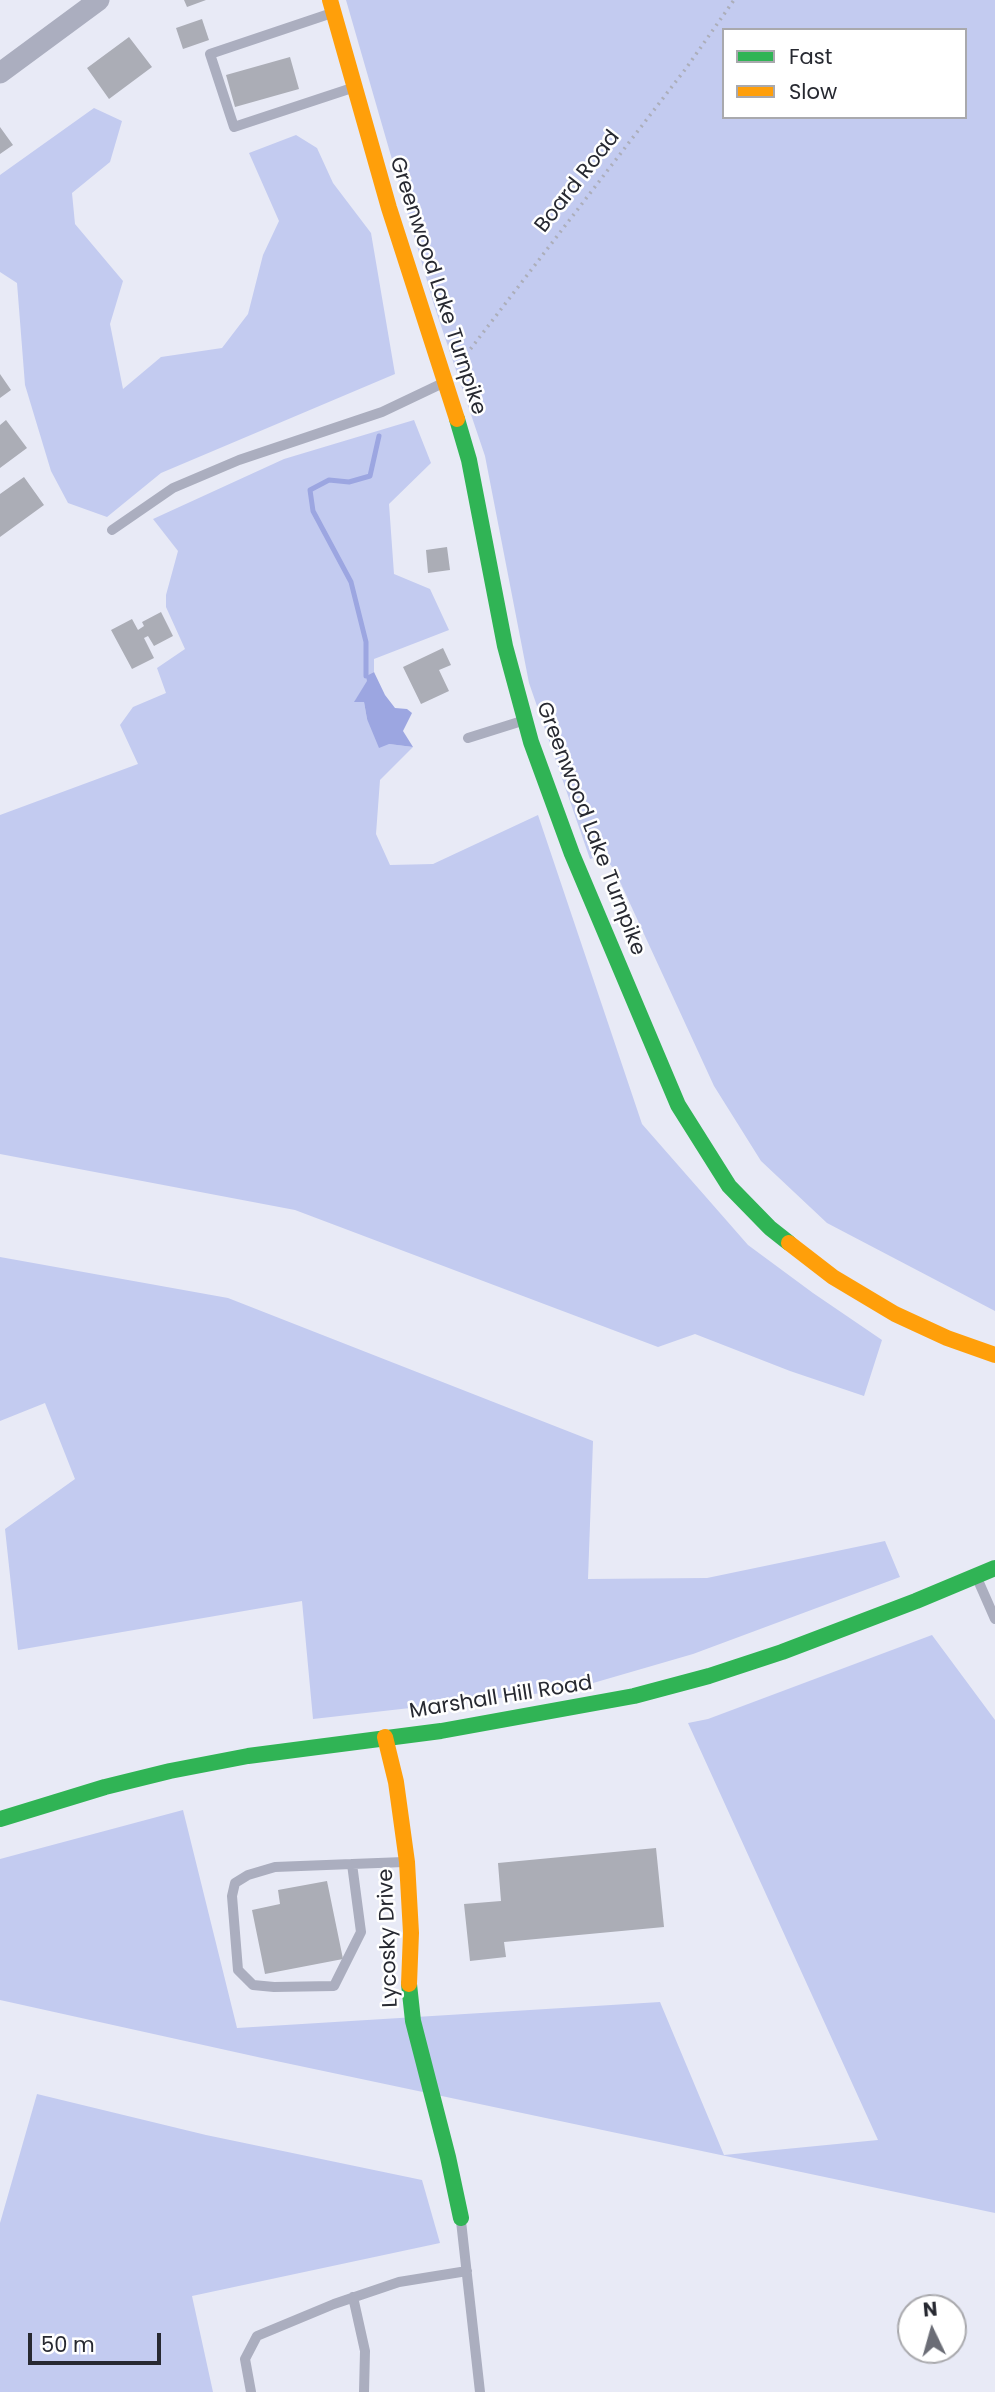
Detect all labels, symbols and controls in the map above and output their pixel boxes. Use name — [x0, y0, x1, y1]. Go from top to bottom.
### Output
legend — [722, 28, 967, 119]
text: Fast — [789, 42, 832, 71]
text: Slow — [789, 77, 837, 106]
street label: Board Road — [530, 126, 626, 238]
street label: Greenwood Lake Turnpike — [383, 154, 491, 418]
street label: Greenwood Lake Turnpike — [530, 699, 650, 959]
street label: Marshall Hill Road — [408, 1671, 594, 1725]
street label: Lycosky Drive — [374, 1868, 404, 2008]
north arrow — [897, 2294, 967, 2364]
text: N — [922, 2296, 939, 2324]
scale bar — [32, 2318, 164, 2362]
text: 50 m — [41, 2330, 95, 2359]

